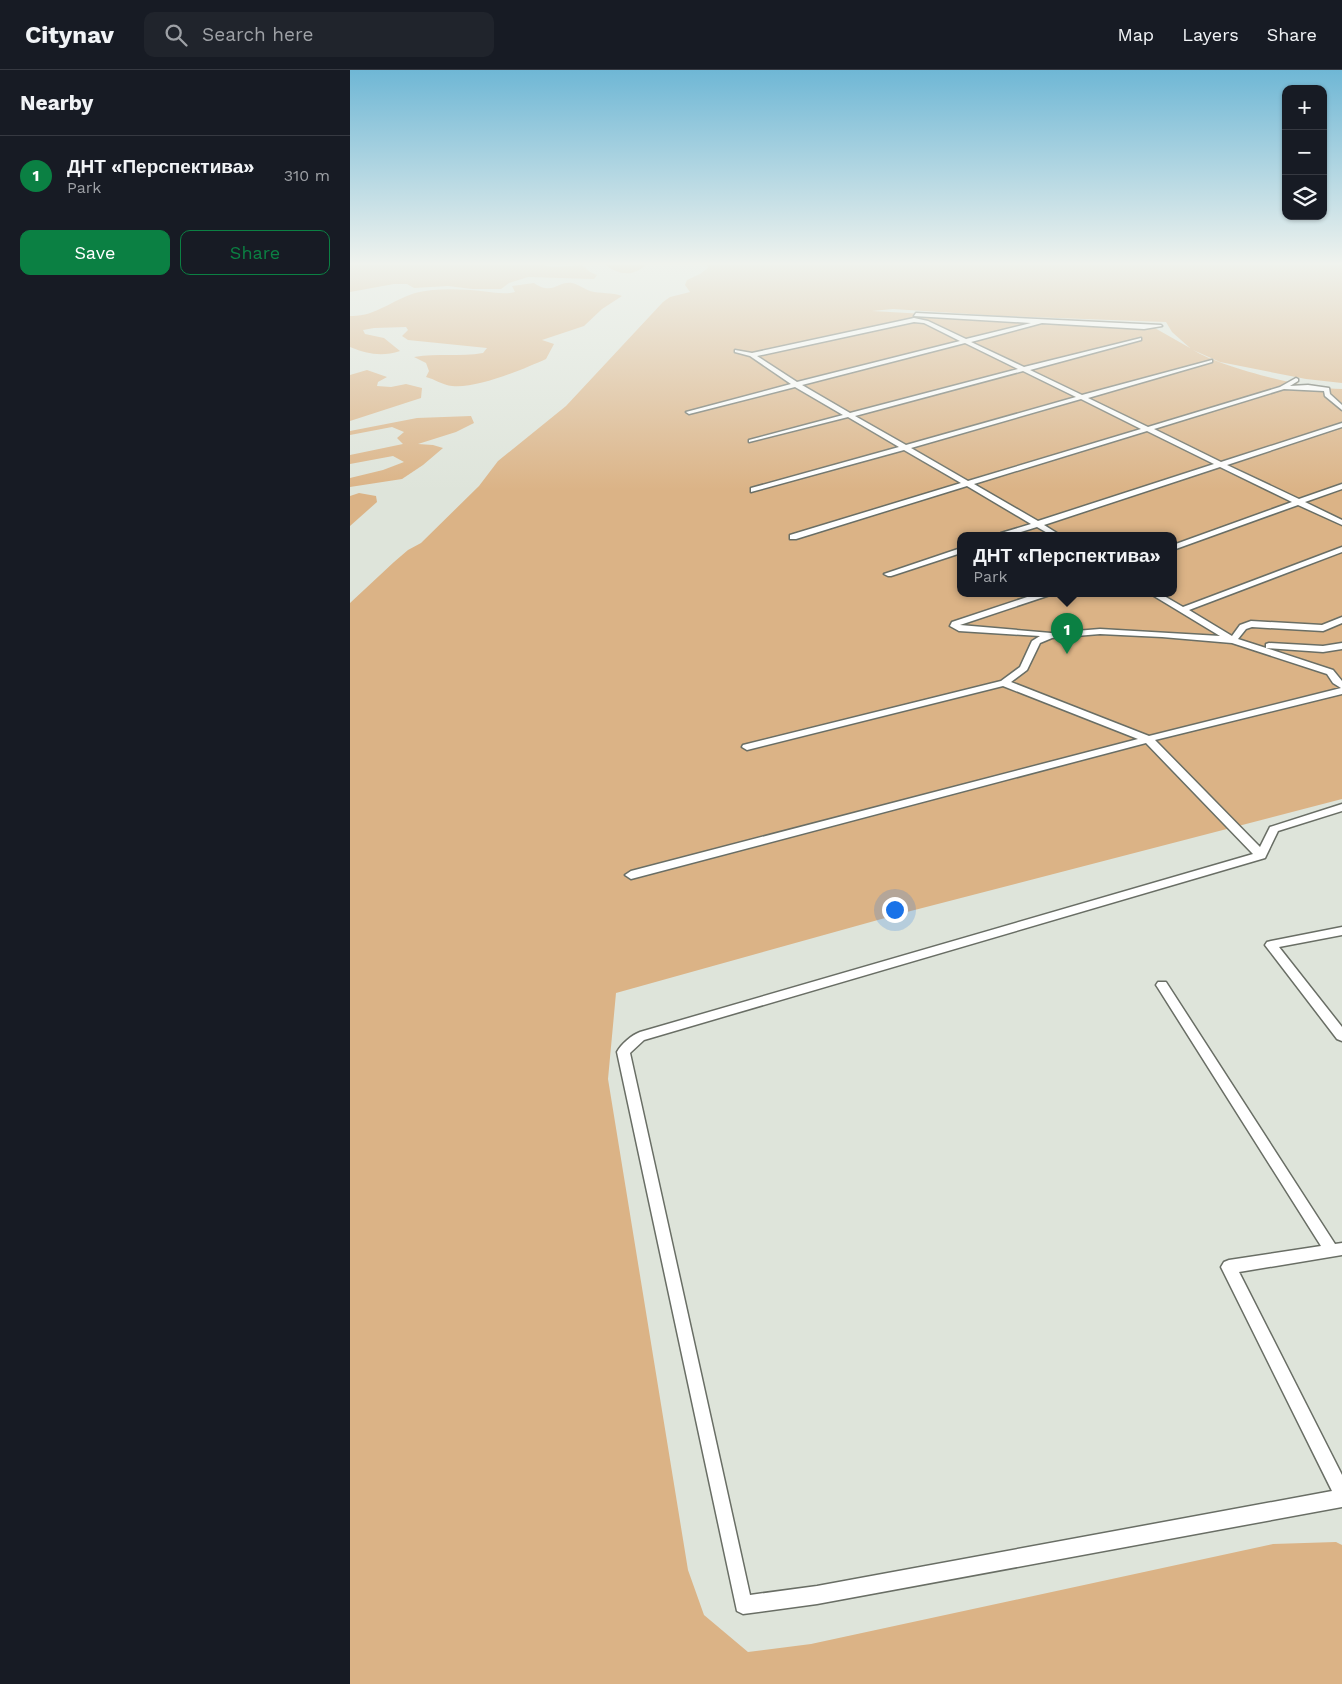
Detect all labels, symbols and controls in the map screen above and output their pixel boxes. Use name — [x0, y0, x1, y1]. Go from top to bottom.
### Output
search box — [144, 12, 494, 57]
text: Citynav — [25, 21, 114, 49]
icon: search — [162, 21, 190, 49]
text: Search here — [202, 23, 313, 46]
text: Map — [1117, 24, 1154, 45]
text: Layers — [1182, 24, 1239, 45]
text: Share — [1267, 24, 1317, 45]
map controls — [1282, 85, 1327, 220]
button: + — [1282, 85, 1327, 130]
text: Nearby — [20, 90, 93, 115]
button: − — [1282, 130, 1327, 175]
text: ДНТ «Перспектива» — [67, 155, 254, 178]
text: 1 — [33, 166, 39, 185]
text: 310 m — [284, 166, 330, 185]
button: layers — [1282, 175, 1327, 220]
text: Park — [67, 178, 101, 197]
button: Save — [20, 230, 170, 275]
button: Share — [180, 230, 330, 275]
popup — [957, 532, 1177, 597]
text: ДНТ «Перспектива» — [973, 544, 1161, 567]
text: Park — [973, 567, 1008, 586]
pin: 1 — [1051, 613, 1083, 654]
your location — [882, 897, 908, 923]

